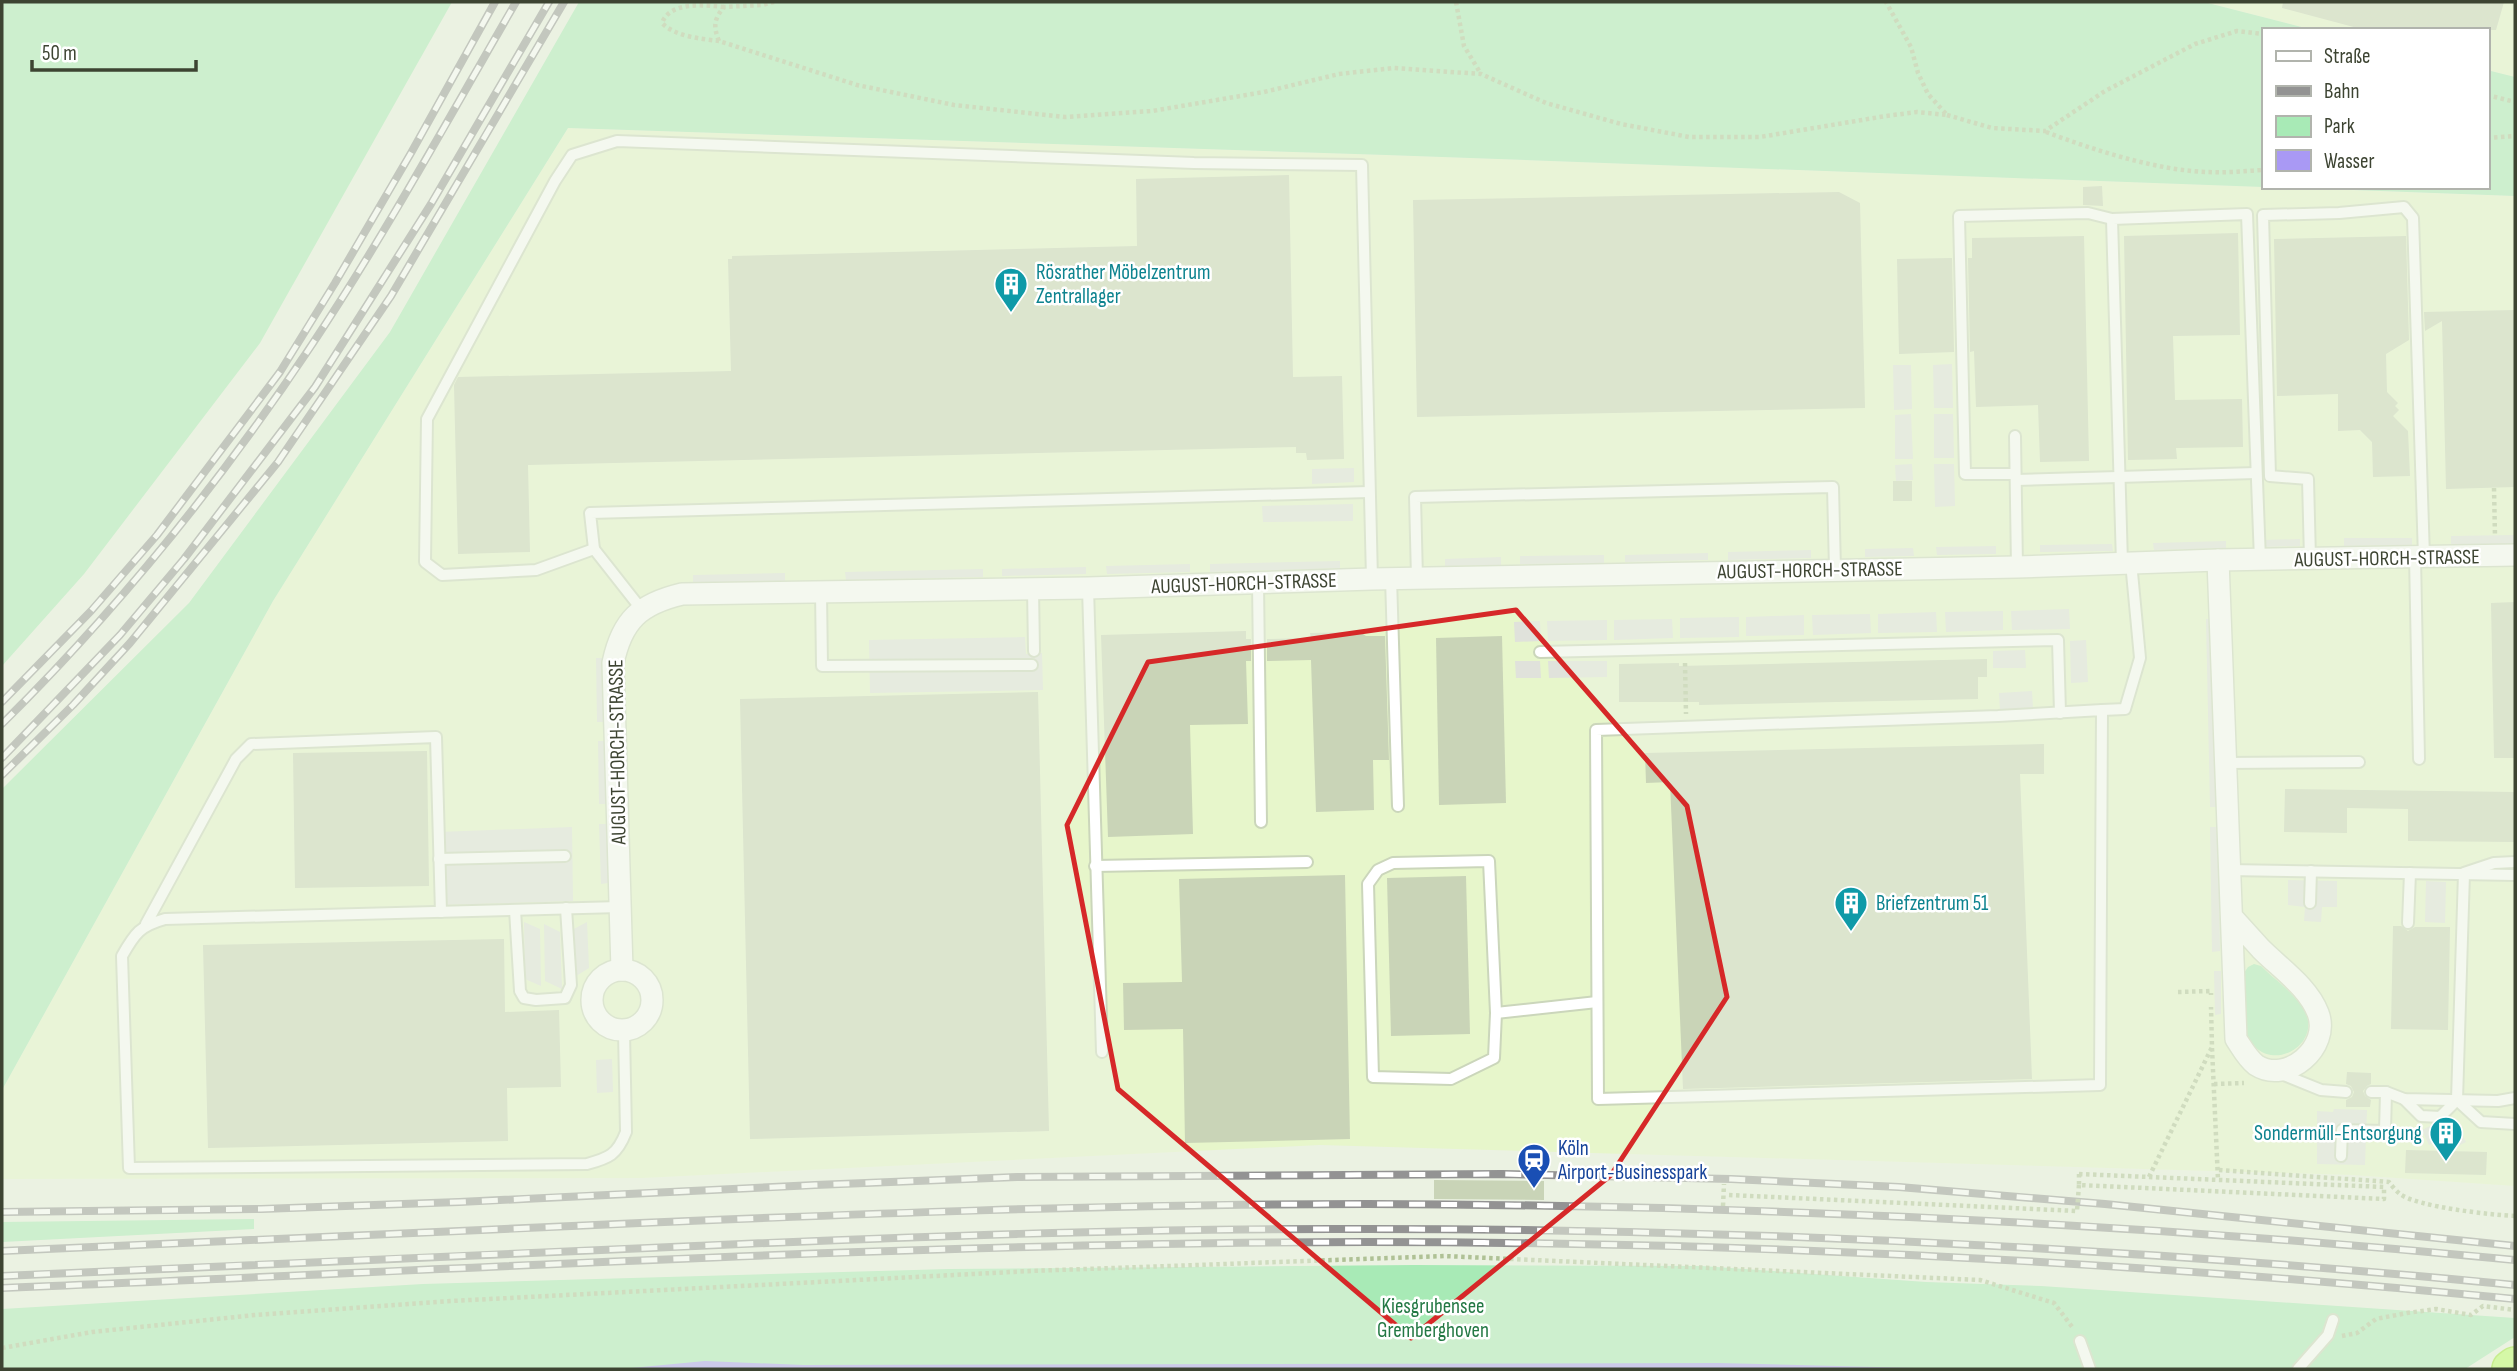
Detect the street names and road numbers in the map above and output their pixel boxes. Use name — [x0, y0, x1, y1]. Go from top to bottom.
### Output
street label: AUGUST-HORCH-STRASSE — [2293, 544, 2480, 573]
street label: AUGUST-HORCH-STRASSE — [1716, 556, 1903, 585]
street label: AUGUST-HORCH-STRASSE — [1150, 568, 1337, 599]
street label: AUGUST-HORCH-STRASSE — [603, 659, 632, 846]

